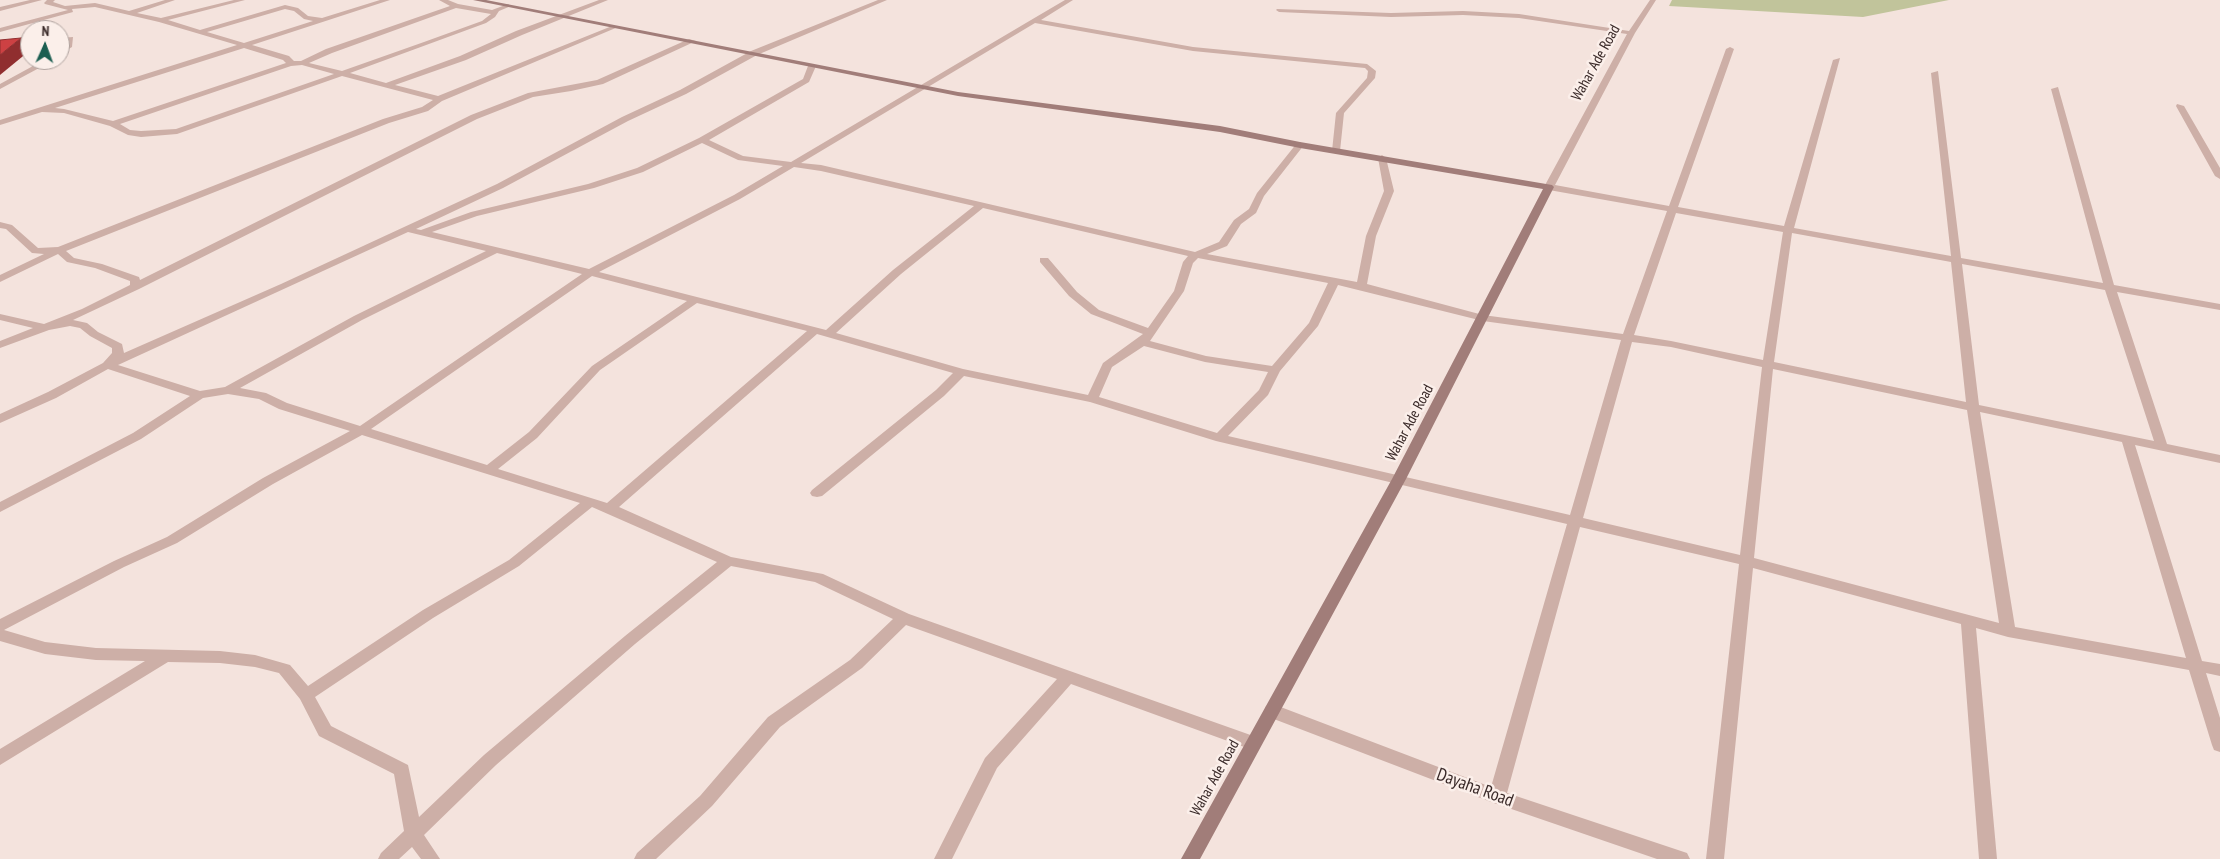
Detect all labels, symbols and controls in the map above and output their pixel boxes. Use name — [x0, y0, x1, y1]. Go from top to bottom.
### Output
north arrow — [20, 20, 70, 70]
text: N — [41, 22, 50, 40]
street label: Wahar Ade Road — [1568, 22, 1624, 104]
street label: Wahar Ade Road — [1382, 382, 1438, 464]
street label: Wahar Ade Road — [1187, 737, 1243, 819]
street label: Dayaha Road — [1434, 764, 1516, 812]

